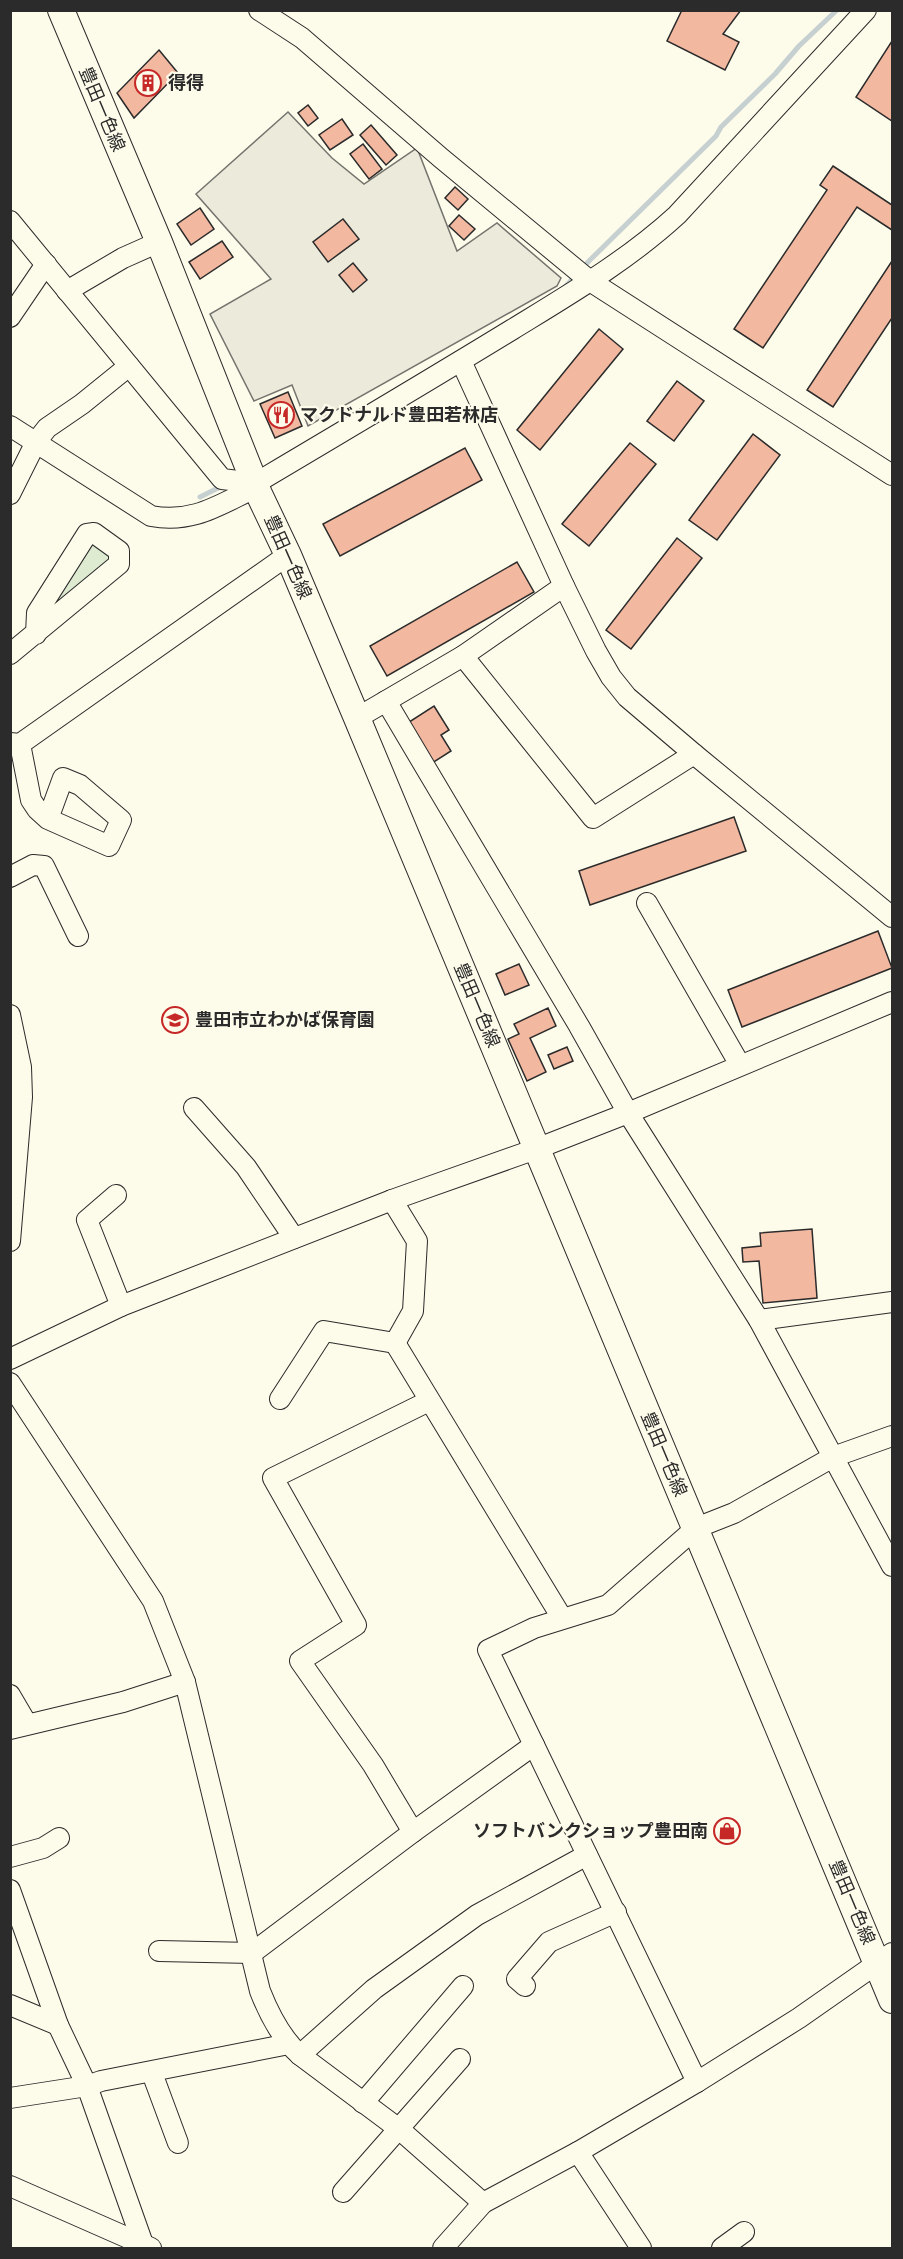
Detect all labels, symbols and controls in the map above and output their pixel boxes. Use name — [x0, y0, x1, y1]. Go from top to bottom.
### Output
street label: 豊田一色線 — [72, 64, 129, 156]
building icon: 得得 — [133, 68, 163, 98]
place label: 得得 — [168, 73, 204, 96]
restaurant icon: マクドナルド豊田若林店 — [266, 400, 296, 430]
place label: マクドナルド豊田若林店 — [300, 405, 498, 428]
street label: 豊田一色線 — [258, 512, 315, 603]
street label: 豊田一色線 — [447, 960, 504, 1052]
school or university icon: 豊田市立わかば保育園 — [160, 1005, 190, 1035]
place label: 豊田市立わかば保育園 — [195, 1010, 375, 1033]
street label: 豊田一色線 — [634, 1409, 691, 1501]
shop icon: ソフトバンクショップ豊田南 — [712, 1816, 742, 1846]
place label: ソフトバンクショップ豊田南 — [473, 1821, 708, 1844]
street label: 豊田一色線 — [822, 1857, 879, 1949]

